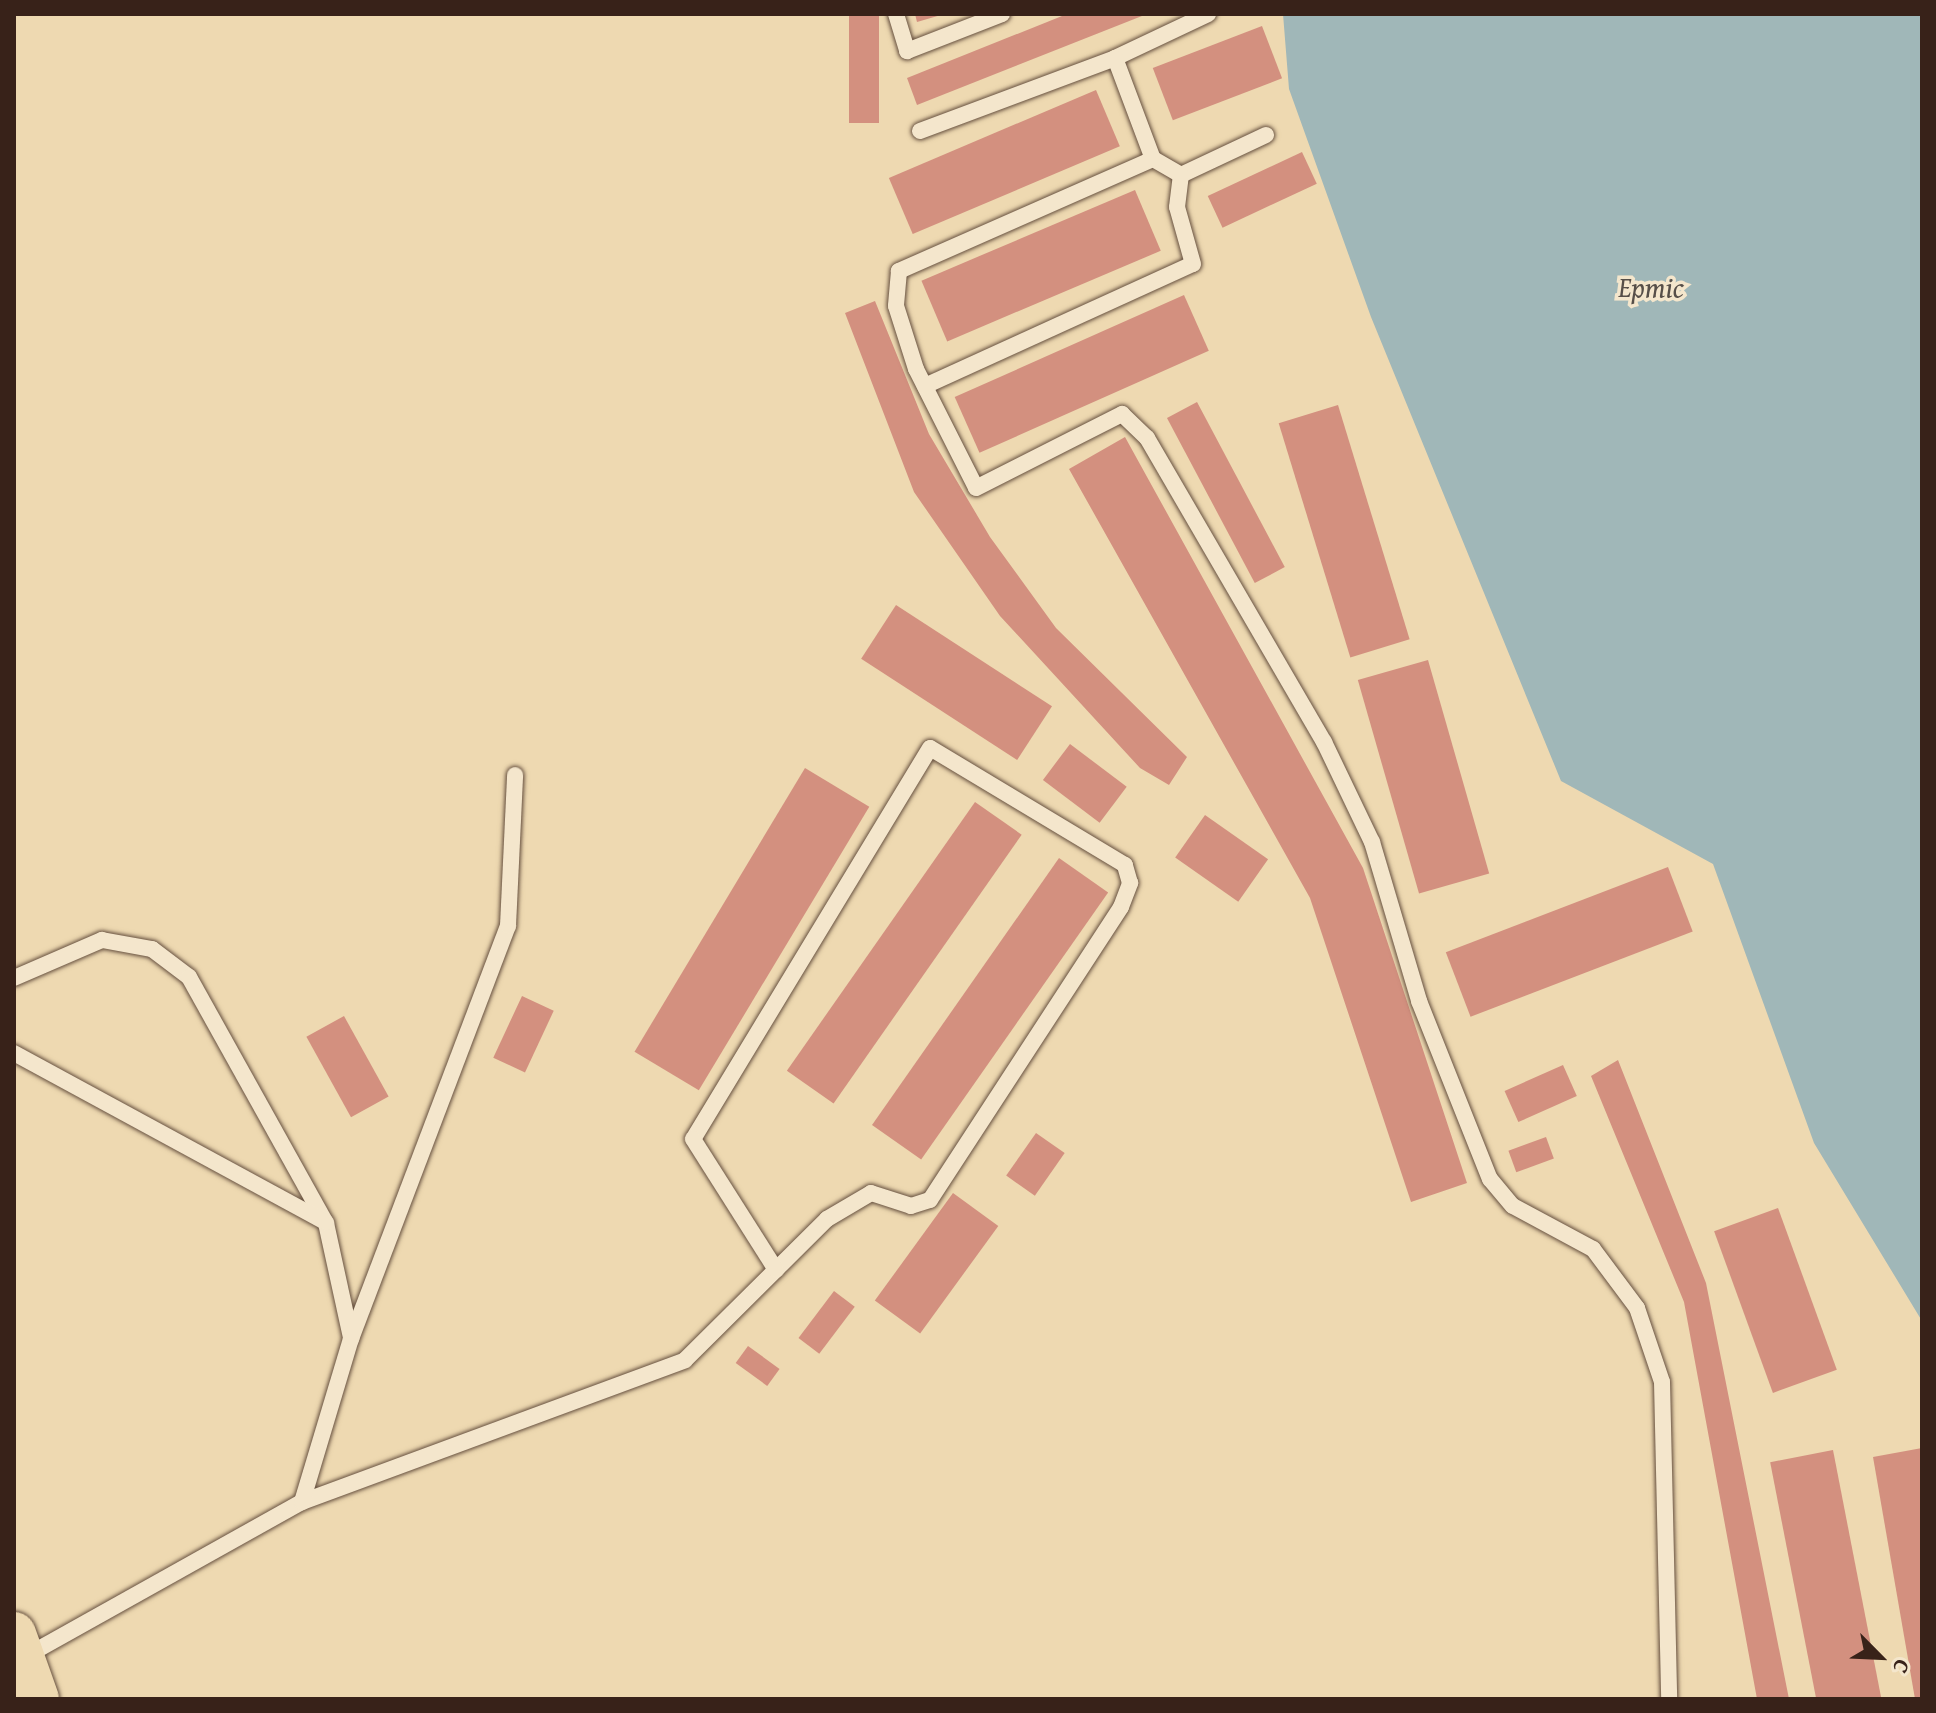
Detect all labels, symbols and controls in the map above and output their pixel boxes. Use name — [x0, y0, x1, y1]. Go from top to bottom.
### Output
water label: Ертіс — [1618, 270, 1684, 304]
north arrow — [1840, 1617, 1920, 1697]
text: С — [1885, 1655, 1919, 1679]

